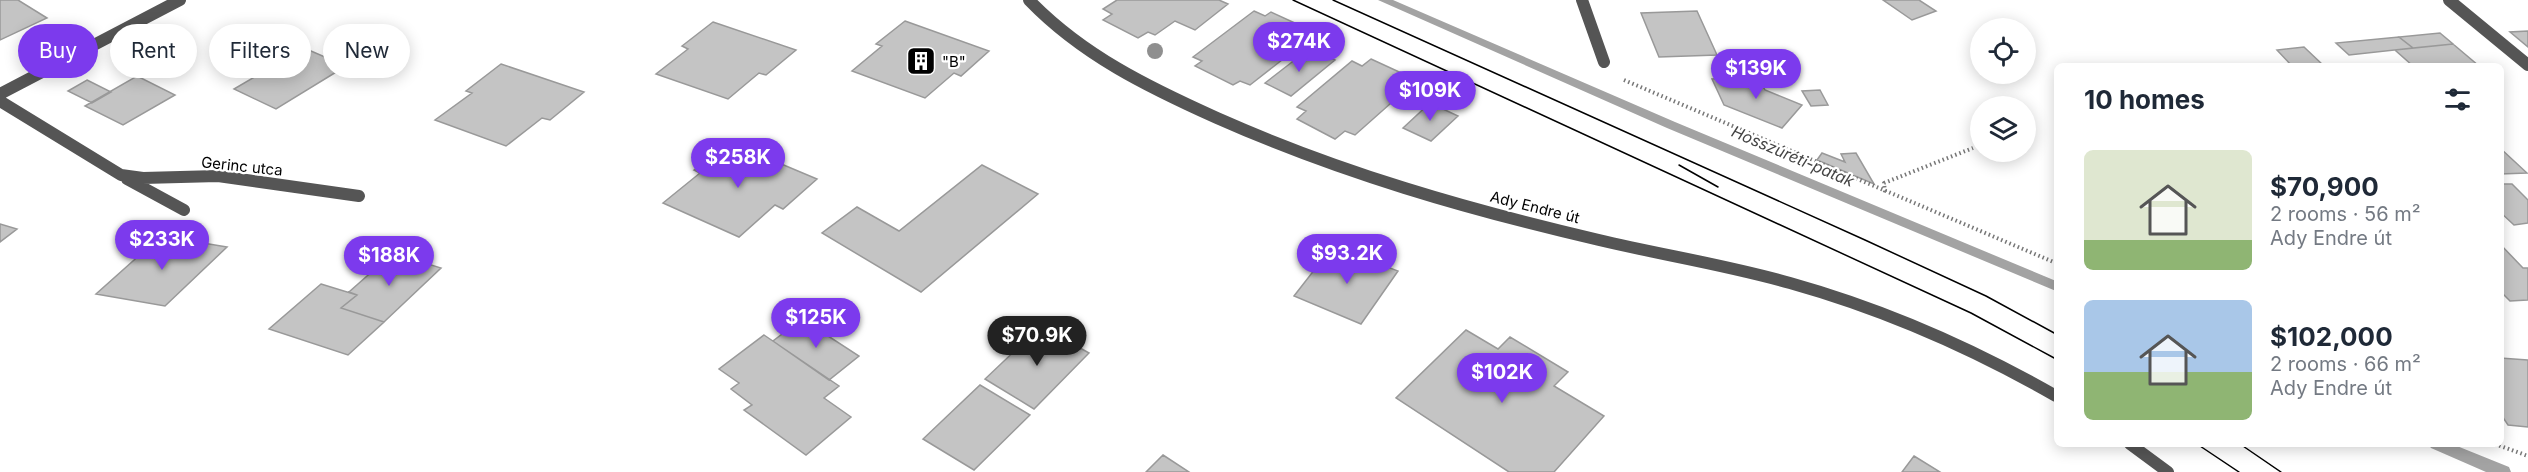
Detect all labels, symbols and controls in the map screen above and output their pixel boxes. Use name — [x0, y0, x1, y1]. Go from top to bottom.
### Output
map controls — [1970, 18, 2036, 162]
button: locate — [1970, 18, 2036, 84]
pin: $274K — [1257, 22, 1341, 73]
chip: Buy — [18, 24, 98, 78]
chip: Rent — [110, 24, 197, 78]
chip: Filters — [209, 24, 311, 78]
chip: New — [323, 24, 410, 78]
text: $274K — [1267, 29, 1331, 53]
building icon: "B" — [905, 45, 937, 77]
pin: $139K — [1714, 49, 1798, 100]
place label: "B" — [942, 52, 966, 71]
text: $139K — [1725, 56, 1787, 80]
pin: $109K — [1388, 71, 1472, 122]
text: $109K — [1399, 78, 1461, 102]
icon: filters — [2441, 83, 2474, 116]
text: 10 homes — [2084, 84, 2205, 115]
button: layers — [1970, 96, 2036, 162]
water label: Hosszúréti-patak — [1729, 121, 1858, 191]
pin: $258K — [696, 138, 780, 189]
text: $258K — [705, 145, 771, 169]
street label: Gerinc utca — [200, 152, 284, 180]
text: $70,900 — [2270, 171, 2379, 202]
icon: home — [2132, 174, 2204, 246]
street label: Ady Endre út — [1488, 187, 1582, 227]
text: 2 rooms · 56 m² — [2270, 202, 2421, 226]
pin: $233K — [120, 220, 204, 271]
text: Ady Endre út — [2270, 226, 2392, 250]
text: $233K — [129, 227, 195, 251]
pin: $93.2K — [1298, 234, 1396, 285]
pin: $188K — [347, 236, 431, 287]
text: $93.2K — [1311, 241, 1383, 265]
text: $188K — [358, 243, 420, 267]
pin: $125K — [774, 298, 858, 349]
text: $125K — [785, 305, 847, 329]
pin: $70.9K — [988, 316, 1086, 367]
text: $102,000 — [2270, 321, 2393, 352]
text: $70.9K — [1001, 323, 1073, 347]
icon: home — [2132, 324, 2204, 396]
text: 2 rooms · 66 m² — [2270, 352, 2421, 376]
pin: $102K — [1460, 353, 1544, 404]
text: $102K — [1471, 360, 1533, 384]
text: Ady Endre út — [2270, 376, 2392, 400]

